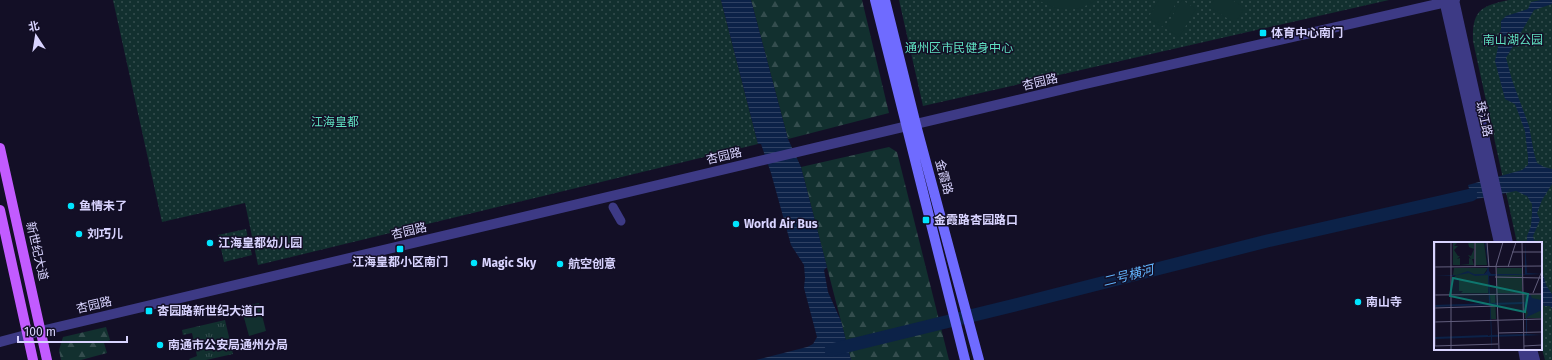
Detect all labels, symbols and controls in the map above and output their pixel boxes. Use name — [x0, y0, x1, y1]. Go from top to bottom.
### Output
north arrow — [16, 16, 56, 56]
text: 北 — [27, 19, 41, 34]
place label: 体育中心南门 — [1271, 26, 1343, 40]
marker: 体育中心南门 — [1258, 28, 1268, 38]
park label: 南山湖公园 — [1483, 33, 1543, 47]
park label: 通州区市民健身中心 — [905, 41, 1013, 55]
street label: 杏园路 — [1021, 71, 1059, 93]
street label: 珠江路 — [1473, 100, 1495, 138]
park label: 江海皇都 — [311, 115, 359, 129]
street label: 杏园路 — [705, 145, 743, 167]
street label: 金霞路 — [933, 158, 955, 196]
place label: 鱼情未了 — [79, 199, 127, 213]
marker: 鱼情未了 — [66, 201, 76, 211]
place label: 金霞路杏园路口 — [934, 213, 1018, 227]
marker: 金霞路杏园路口 — [921, 215, 931, 225]
place label: World Air Bus — [744, 217, 818, 231]
marker: World Air Bus — [731, 219, 741, 229]
street label: 新世纪大道 — [23, 220, 51, 282]
street label: 杏园路 — [390, 220, 428, 242]
place label: 刘巧儿 — [87, 227, 123, 241]
marker: 刘巧儿 — [74, 229, 84, 239]
place label: 江海皇都幼儿园 — [218, 236, 302, 250]
marker: 江海皇都幼儿园 — [205, 238, 215, 248]
inset map — [1434, 242, 1542, 350]
marker: 江海皇都小区南门 — [395, 244, 405, 254]
place label: 江海皇都小区南门 — [352, 255, 448, 269]
place label: Magic Sky — [482, 256, 537, 270]
place label: 航空创意 — [568, 257, 616, 271]
marker: Magic Sky — [469, 258, 479, 268]
marker: 航空创意 — [555, 259, 565, 269]
water label: 二号横河 — [1101, 261, 1158, 289]
street label: 杏园路 — [75, 294, 113, 316]
place label: 南山寺 — [1366, 295, 1402, 309]
marker: 南山寺 — [1353, 297, 1363, 307]
place label: 杏园路新世纪大道口 — [157, 304, 265, 318]
marker: 杏园路新世纪大道口 — [144, 306, 154, 316]
scale bar — [18, 318, 127, 344]
text: 100 m — [24, 325, 56, 339]
place label: 南通市公安局通州分局 — [168, 338, 288, 352]
marker: 南通市公安局通州分局 — [155, 340, 165, 350]

